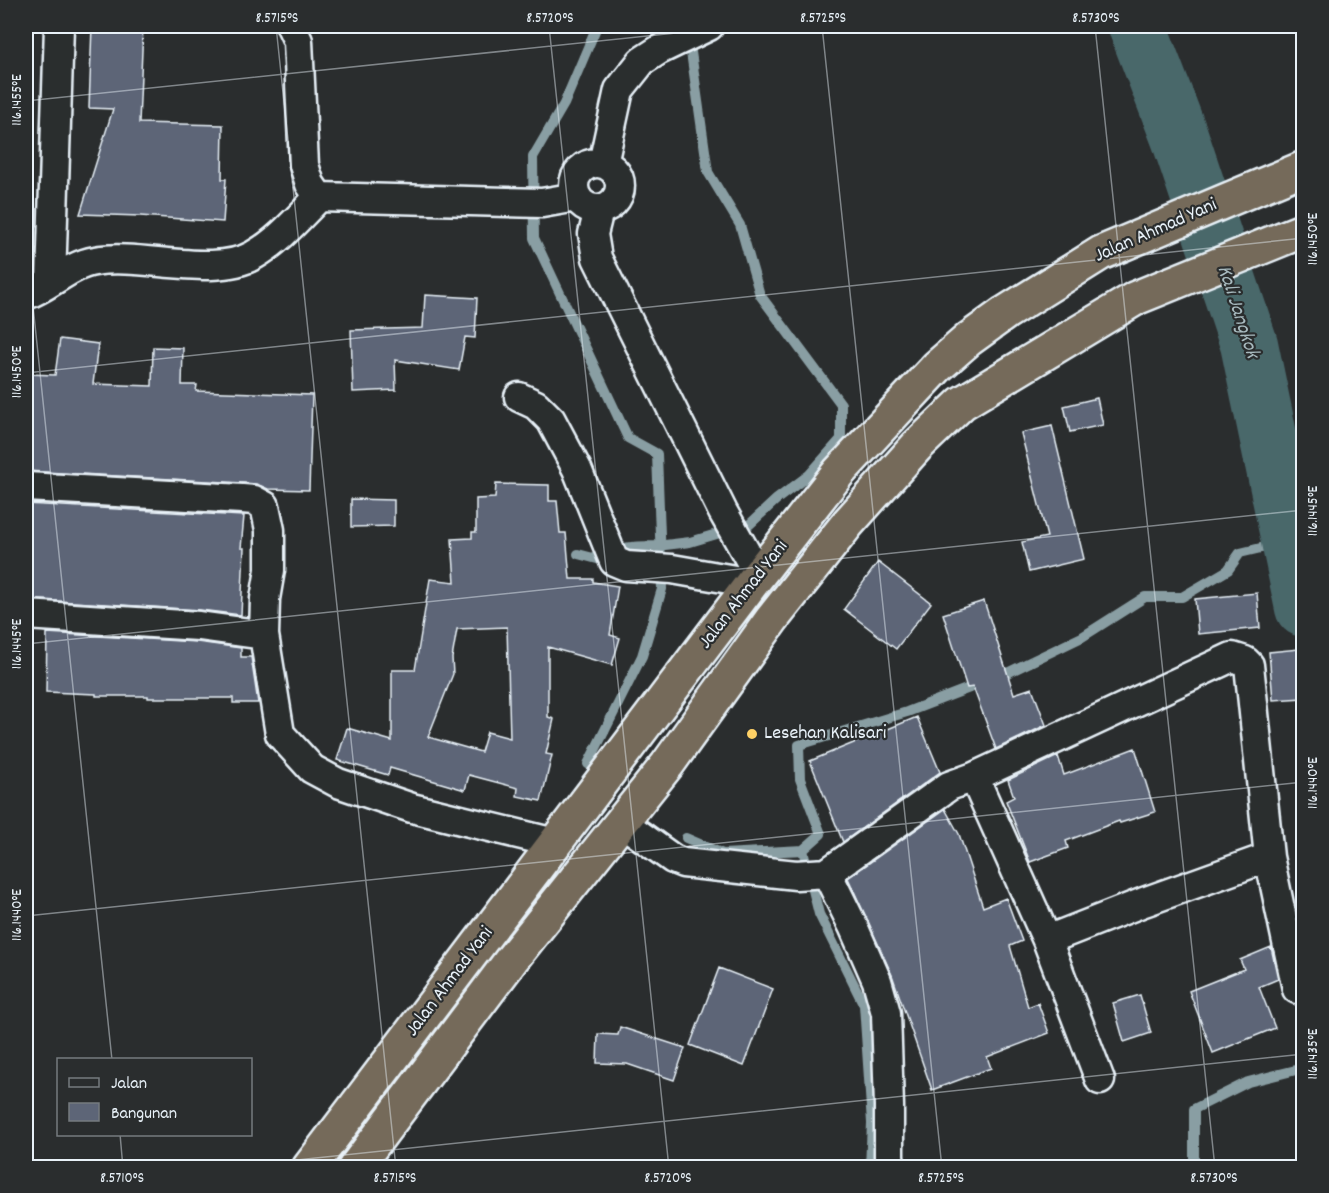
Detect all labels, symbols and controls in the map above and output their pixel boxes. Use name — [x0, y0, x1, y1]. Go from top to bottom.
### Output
text: 8.5715°S — [256, 8, 298, 30]
text: 8.5720°S — [526, 8, 574, 30]
text: 8.5725°S — [800, 8, 846, 30]
text: 8.5730°S — [1072, 8, 1120, 30]
text: 116.1455°E — [7, 74, 29, 126]
street label: Jalan Ahmad Yani — [1090, 191, 1222, 271]
text: 116.1450°E — [1303, 212, 1325, 265]
water label: Kali Jangkok — [1208, 262, 1267, 365]
text: 116.1450°E — [7, 345, 29, 398]
text: 116.1445°E — [1303, 485, 1325, 536]
street label: Jalan Ahmad Yani — [693, 534, 796, 655]
text: 116.1445°E — [7, 618, 29, 669]
place label: Lesehan Kalisari — [764, 720, 887, 748]
marker: Lesehan Kalisari — [745, 727, 759, 741]
text: 116.1440°E — [1303, 757, 1325, 809]
text: 116.1440°E — [7, 889, 29, 941]
street label: Jalan Ahmad Yani — [399, 921, 501, 1043]
text: 116.1435°E — [1303, 1028, 1325, 1080]
legend — [57, 1058, 252, 1136]
text: Jalan — [111, 1072, 147, 1097]
text: Bangunan — [111, 1102, 177, 1127]
text: 8.5710°S — [100, 1168, 144, 1190]
text: 8.5715°S — [374, 1168, 416, 1190]
text: 8.5720°S — [644, 1168, 692, 1190]
text: 8.5725°S — [918, 1168, 964, 1190]
text: 8.5730°S — [1190, 1168, 1238, 1190]

